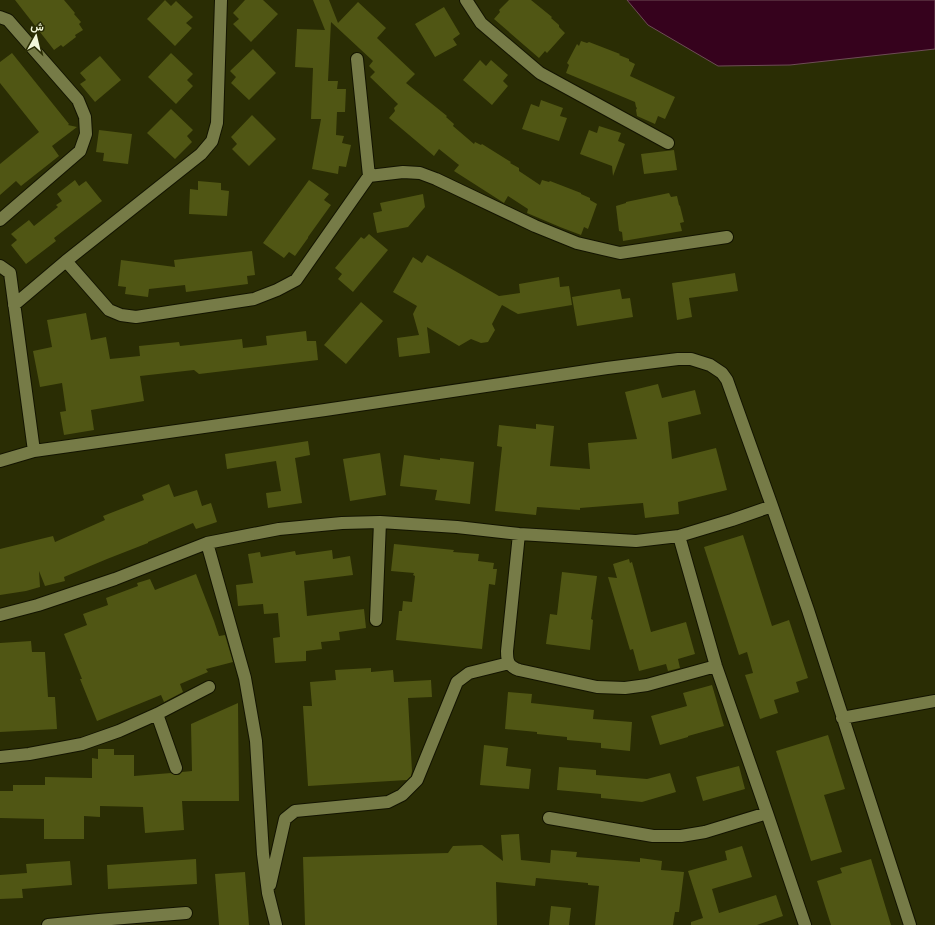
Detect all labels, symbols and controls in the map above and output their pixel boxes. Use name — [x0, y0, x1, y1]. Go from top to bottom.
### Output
north arrow — [16, 16, 56, 56]
text: ش — [30, 18, 45, 34]

